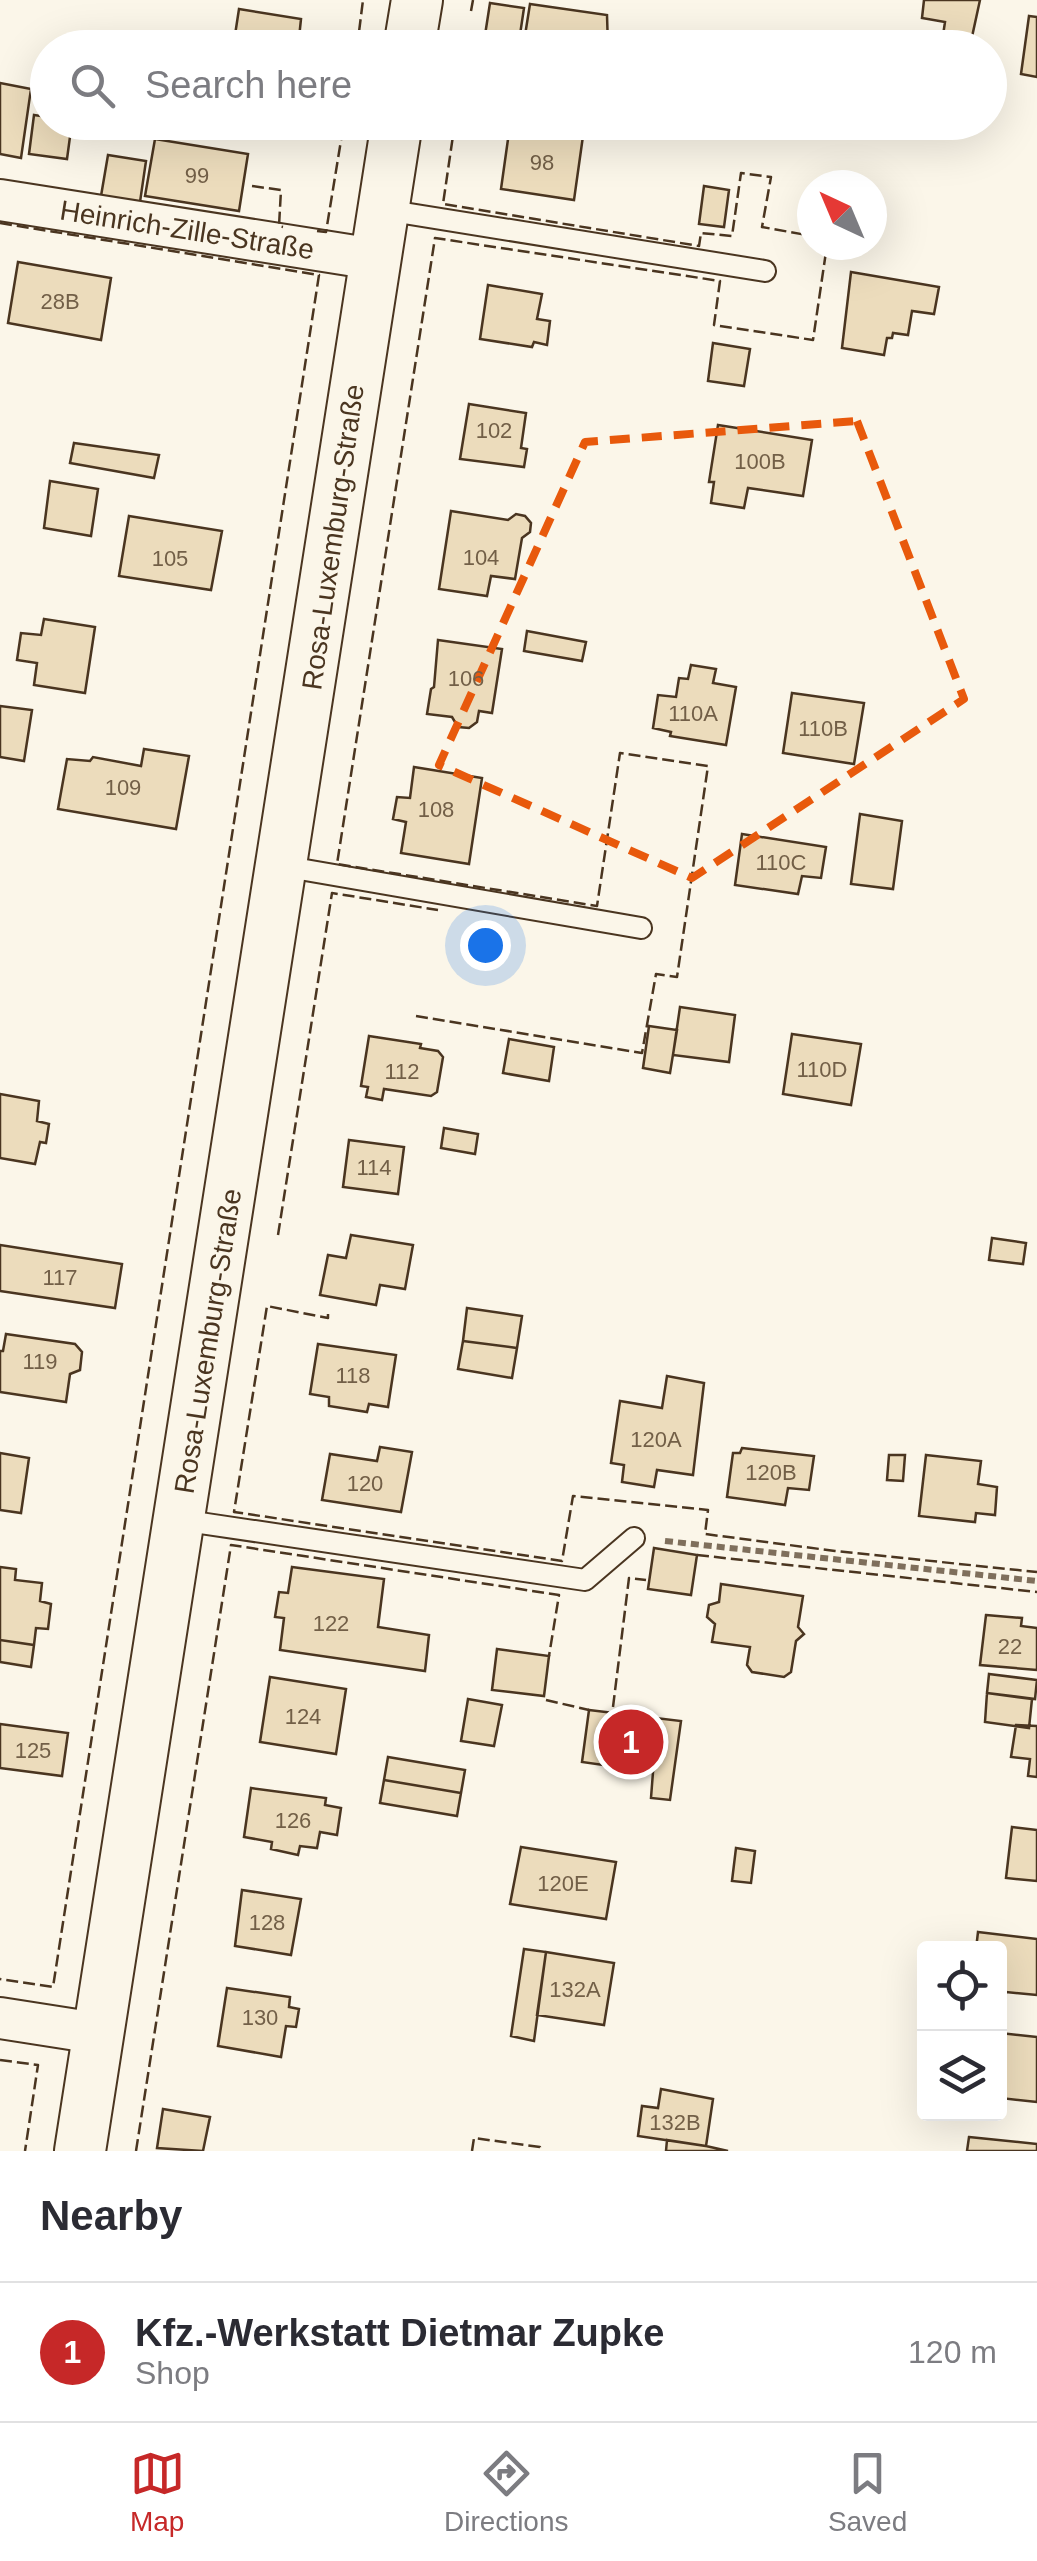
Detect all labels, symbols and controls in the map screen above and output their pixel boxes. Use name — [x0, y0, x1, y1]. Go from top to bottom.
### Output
search box — [30, 30, 1007, 140]
icon: search — [65, 58, 120, 113]
text: Search here — [145, 64, 352, 106]
house number: 98 — [530, 150, 554, 175]
house number: 99 — [185, 163, 209, 188]
north arrow — [797, 170, 887, 260]
street label: Heinrich-Zille-Straße — [58, 195, 316, 265]
house number: 28B — [40, 289, 80, 314]
street label: Rosa-Luxemburg-Straße — [296, 382, 370, 692]
house number: 102 — [476, 418, 512, 443]
house number: 100B — [734, 449, 786, 474]
house number: 104 — [463, 545, 499, 570]
house number: 105 — [152, 546, 188, 571]
house number: 106 — [448, 666, 484, 691]
house number: 110A — [668, 701, 718, 726]
house number: 110B — [798, 716, 848, 741]
house number: 109 — [105, 775, 141, 800]
house number: 108 — [418, 797, 454, 822]
house number: 110C — [756, 850, 807, 875]
your location — [460, 920, 511, 971]
house number: 110D — [797, 1057, 847, 1082]
house number: 112 — [384, 1059, 420, 1084]
house number: 114 — [356, 1155, 392, 1180]
street label: Rosa-Luxemburg-Straße — [169, 1186, 247, 1496]
house number: 117 — [42, 1265, 78, 1290]
house number: 119 — [22, 1349, 58, 1374]
house number: 118 — [335, 1363, 371, 1388]
house number: 120A — [630, 1427, 682, 1452]
house number: 120B — [745, 1460, 797, 1485]
house number: 120 — [347, 1471, 383, 1496]
house number: 122 — [313, 1611, 349, 1636]
house number: 22 — [998, 1634, 1022, 1659]
house number: 124 — [285, 1704, 321, 1729]
pin: 1 — [598, 1704, 664, 1780]
house number: 125 — [15, 1738, 51, 1763]
house number: 126 — [275, 1808, 311, 1833]
house number: 120E — [537, 1871, 589, 1896]
house number: 128 — [249, 1910, 285, 1935]
map controls — [917, 1941, 1007, 2121]
button: locate — [917, 1941, 1007, 2031]
house number: 132A — [549, 1977, 601, 2002]
house number: 130 — [242, 2005, 278, 2030]
button: layers — [917, 2031, 1007, 2121]
house number: 132B — [649, 2110, 701, 2135]
text: Nearby — [40, 2192, 182, 2239]
text: Kfz.-Werkstatt Dietmar Zupke — [135, 2312, 664, 2354]
text: 1 — [64, 2334, 81, 2370]
text: 120 m — [908, 2334, 997, 2370]
text: Shop — [135, 2355, 210, 2391]
tab: Map — [130, 2446, 185, 2538]
tab: Directions — [444, 2446, 569, 2538]
tab: Saved — [828, 2446, 907, 2538]

